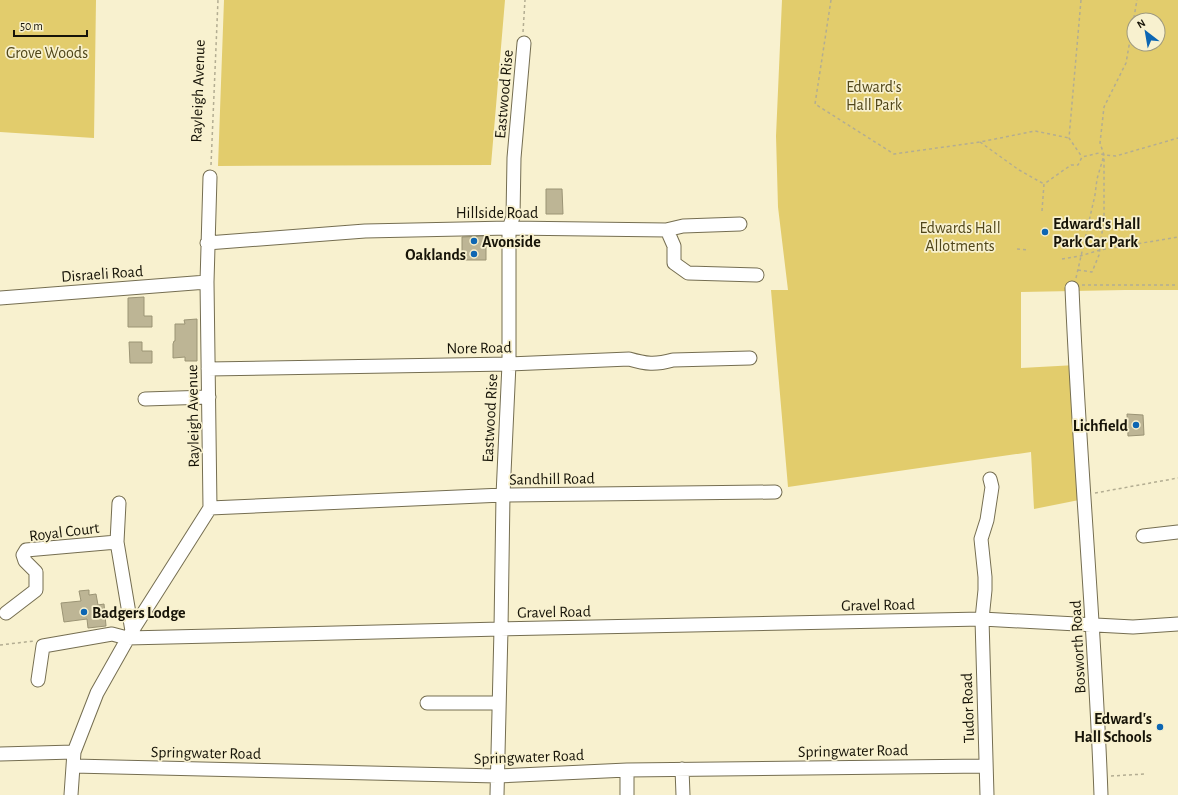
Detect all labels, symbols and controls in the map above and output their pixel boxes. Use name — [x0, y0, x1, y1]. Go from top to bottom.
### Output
scale bar — [14, 12, 87, 38]
north arrow — [1126, 12, 1166, 52]
text: N — [1135, 17, 1147, 31]
text: 50 m — [20, 20, 43, 32]
street label: Rayleigh Avenue — [188, 39, 209, 143]
park label: Grove Woods — [6, 45, 88, 61]
street label: Eastwood Rise — [492, 49, 516, 139]
park label: Edward's Hall Park — [846, 79, 903, 113]
street label: Hillside Road — [456, 205, 538, 221]
place label: Edward's Hall Park Car Park — [1053, 216, 1141, 250]
park label: Edwards Hall Allotments — [919, 220, 1001, 254]
marker: Edward's Hall Park Car Park — [1040, 227, 1050, 237]
place label: Avonside — [482, 234, 541, 250]
marker: Avonside — [469, 236, 479, 246]
place label: Oaklands — [405, 247, 466, 263]
marker: Oaklands — [469, 249, 479, 259]
street label: Disraeli Road — [61, 263, 144, 285]
street label: Nore Road — [446, 339, 512, 357]
street label: Rayleigh Avenue — [184, 364, 203, 468]
street label: Eastwood Rise — [480, 373, 500, 463]
place label: Lichfield — [1073, 418, 1129, 434]
marker: Lichfield — [1131, 420, 1141, 430]
street label: Sandhill Road — [509, 470, 595, 488]
street label: Royal Court — [28, 520, 100, 545]
street label: Gravel Road — [841, 596, 915, 614]
street label: Bosworth Road — [1068, 600, 1088, 694]
street label: Gravel Road — [517, 603, 591, 621]
place label: Badgers Lodge — [92, 605, 186, 621]
marker: Badgers Lodge — [79, 607, 89, 617]
street label: Tudor Road — [959, 672, 977, 743]
place label: Edward's Hall Schools — [1074, 711, 1152, 745]
marker: Edward's Hall Schools — [1155, 722, 1165, 732]
street label: Springwater Road — [798, 742, 908, 760]
street label: Springwater Road — [151, 744, 261, 762]
street label: Springwater Road — [474, 747, 584, 767]

